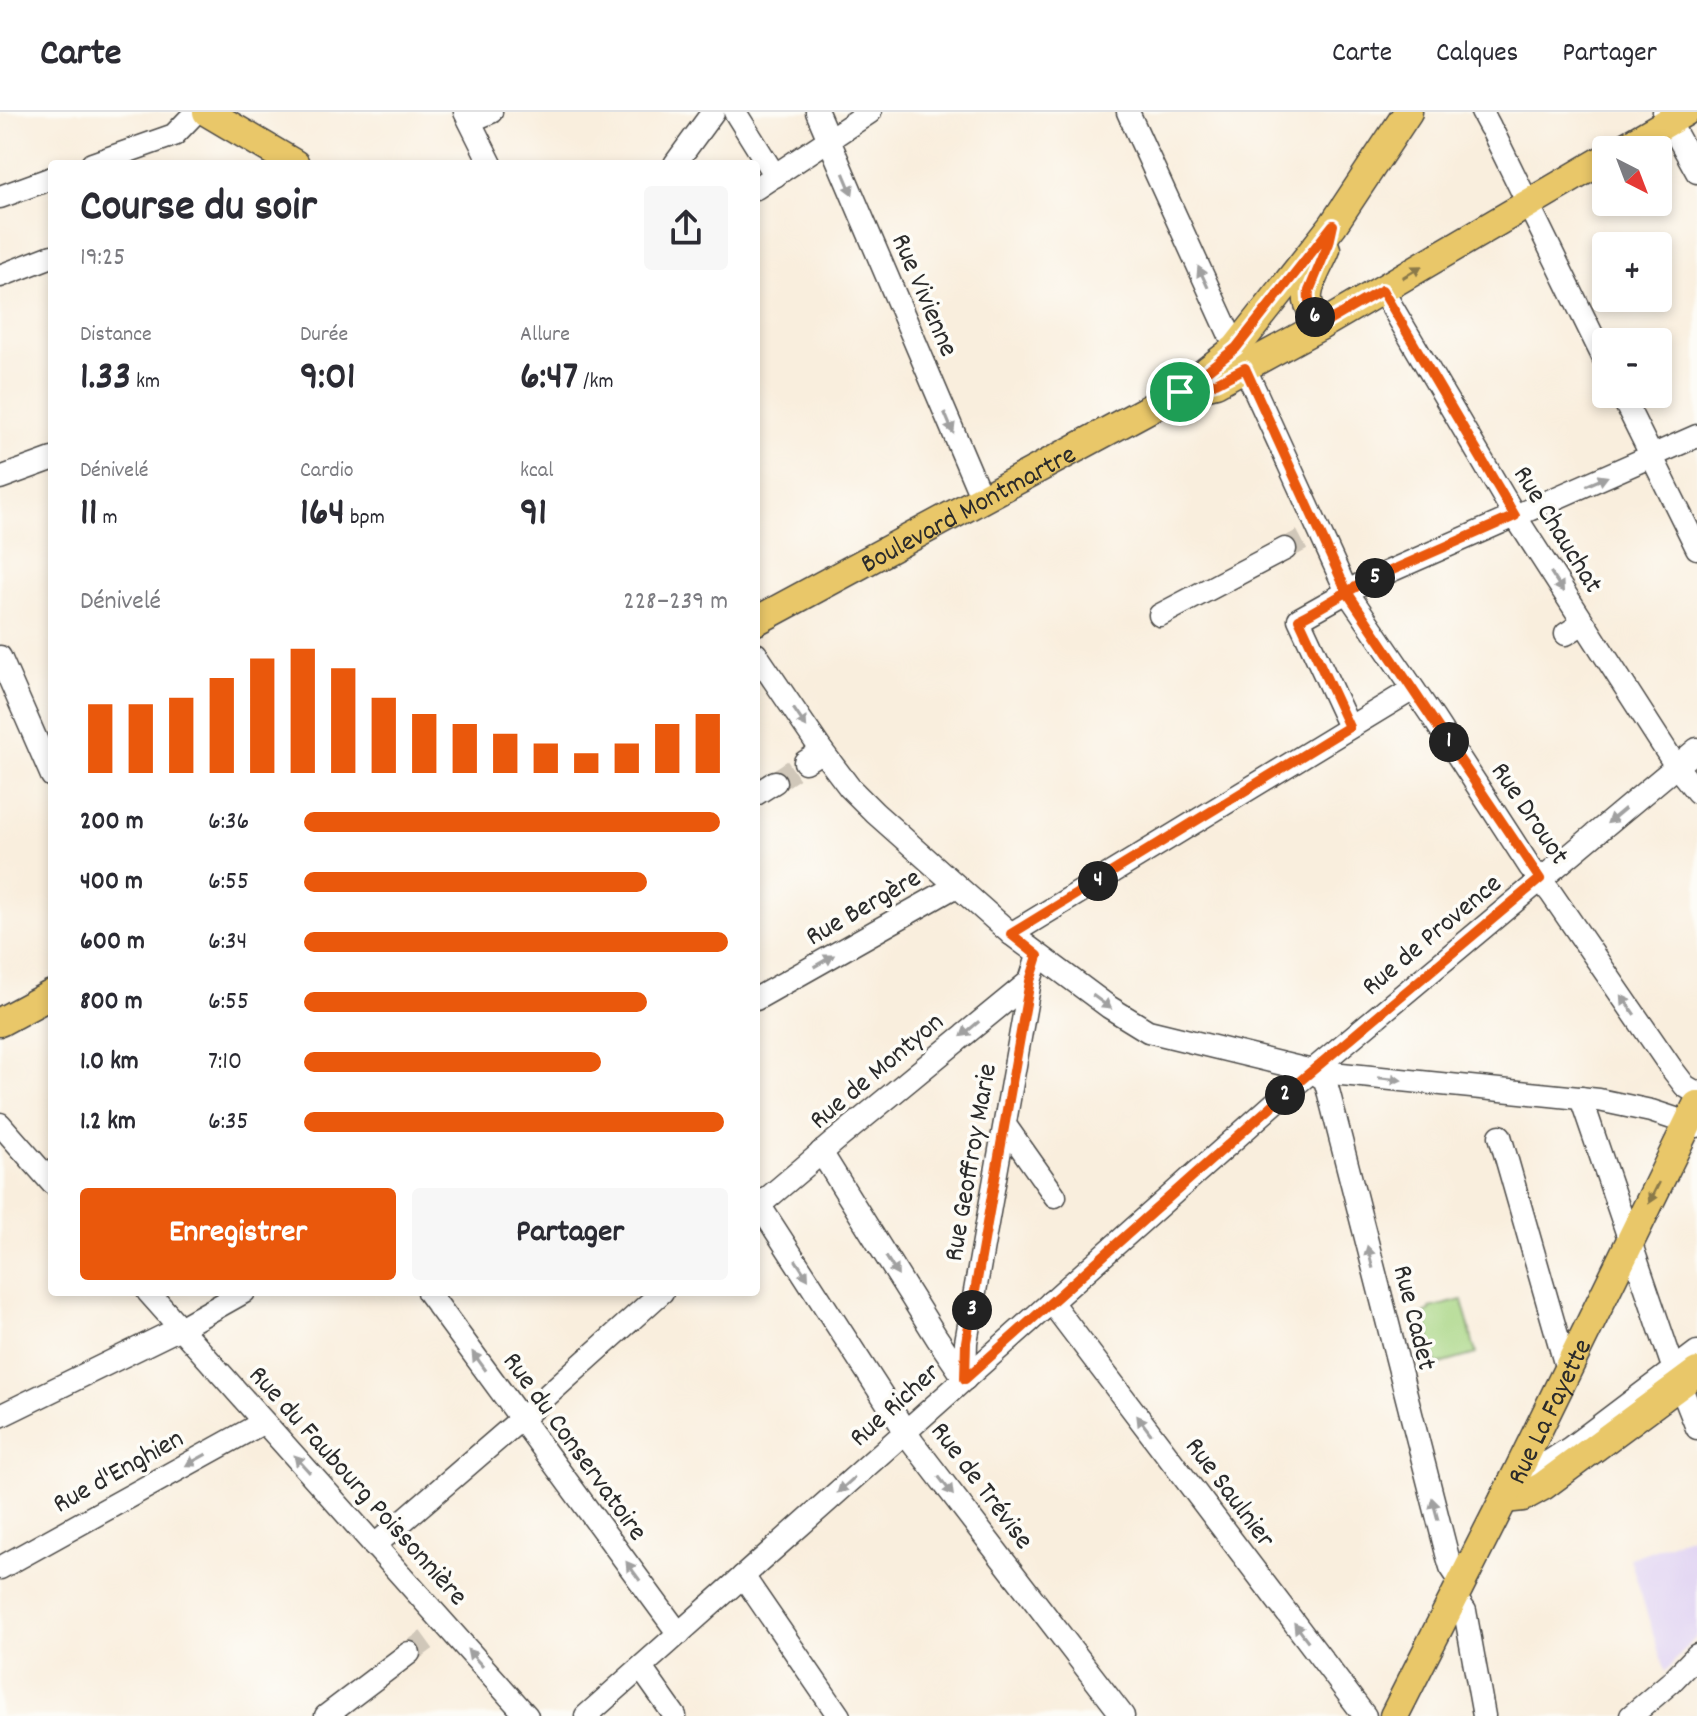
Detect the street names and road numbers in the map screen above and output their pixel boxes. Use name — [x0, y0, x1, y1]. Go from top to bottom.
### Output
street label: Rue Vivienne — [879, 228, 966, 364]
street label: Boulevard Montmartre — [855, 437, 1084, 586]
street label: Rue Chauchat — [1501, 459, 1611, 602]
street label: Rue Drouot — [1479, 755, 1577, 874]
street label: Rue Bergère — [799, 860, 930, 959]
street label: Rue de Provence — [1354, 866, 1512, 1008]
street label: Rue de Montyon — [802, 1004, 954, 1141]
street label: Rue Geoffroy Marie — [936, 1061, 1010, 1265]
street label: Rue Cadet — [1380, 1261, 1445, 1375]
street label: Rue La Fayette — [1499, 1333, 1605, 1493]
street label: Rue du Conservatoire — [491, 1345, 655, 1551]
street label: Rue Richer — [842, 1355, 951, 1458]
street label: Rue du Faubourg Poissonnière — [237, 1358, 475, 1616]
street label: Rue de Trévise — [919, 1415, 1041, 1559]
street label: Rue d'Enghien — [47, 1421, 192, 1526]
street label: Rue Saulnier — [1173, 1430, 1283, 1558]

